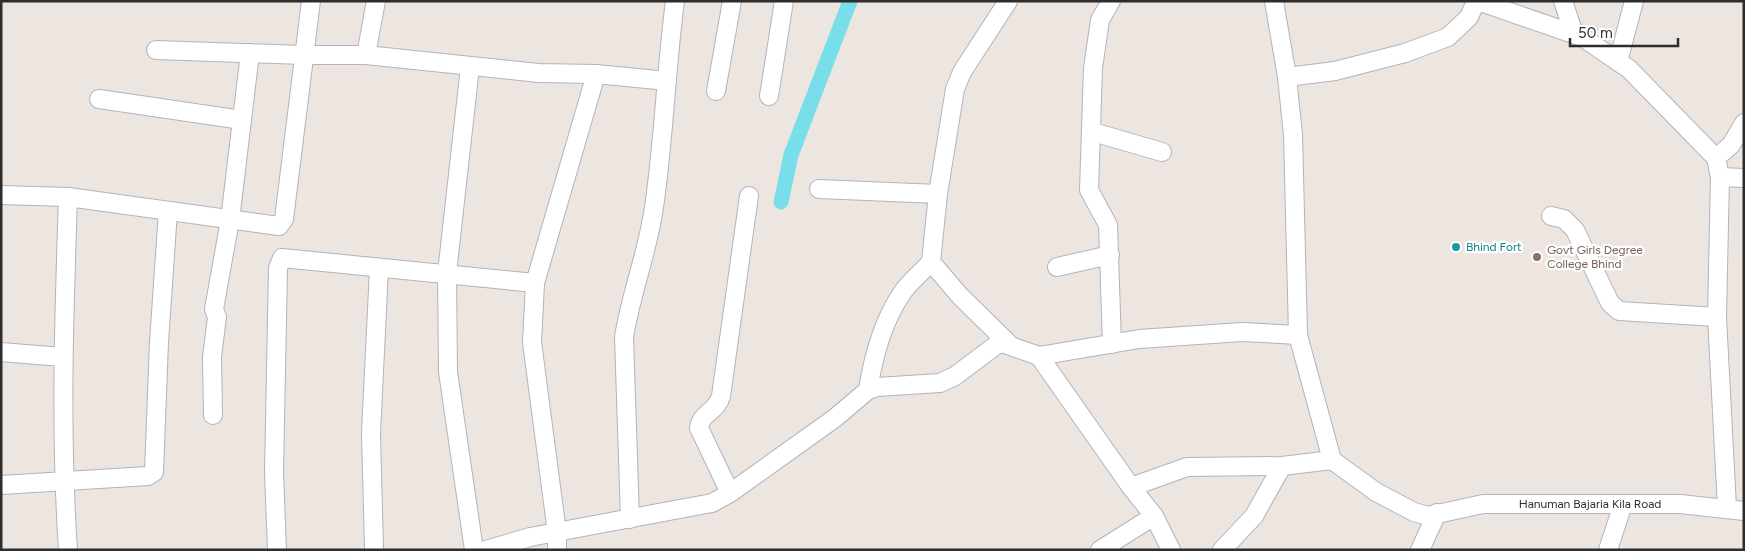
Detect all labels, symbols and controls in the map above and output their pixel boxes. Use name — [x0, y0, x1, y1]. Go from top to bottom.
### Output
scale bar — [1570, 15, 1678, 47]
text: 50 m — [1578, 24, 1613, 42]
place label: Bhind Fort — [1466, 240, 1522, 254]
marker: Bhind Fort — [1450, 241, 1462, 253]
place label: Govt Girls Degree College Bhind — [1547, 243, 1643, 271]
marker: Govt Girls Degree College Bhind — [1531, 251, 1543, 263]
street label: Hanuman Bajaria Kila Road — [1519, 497, 1661, 511]

